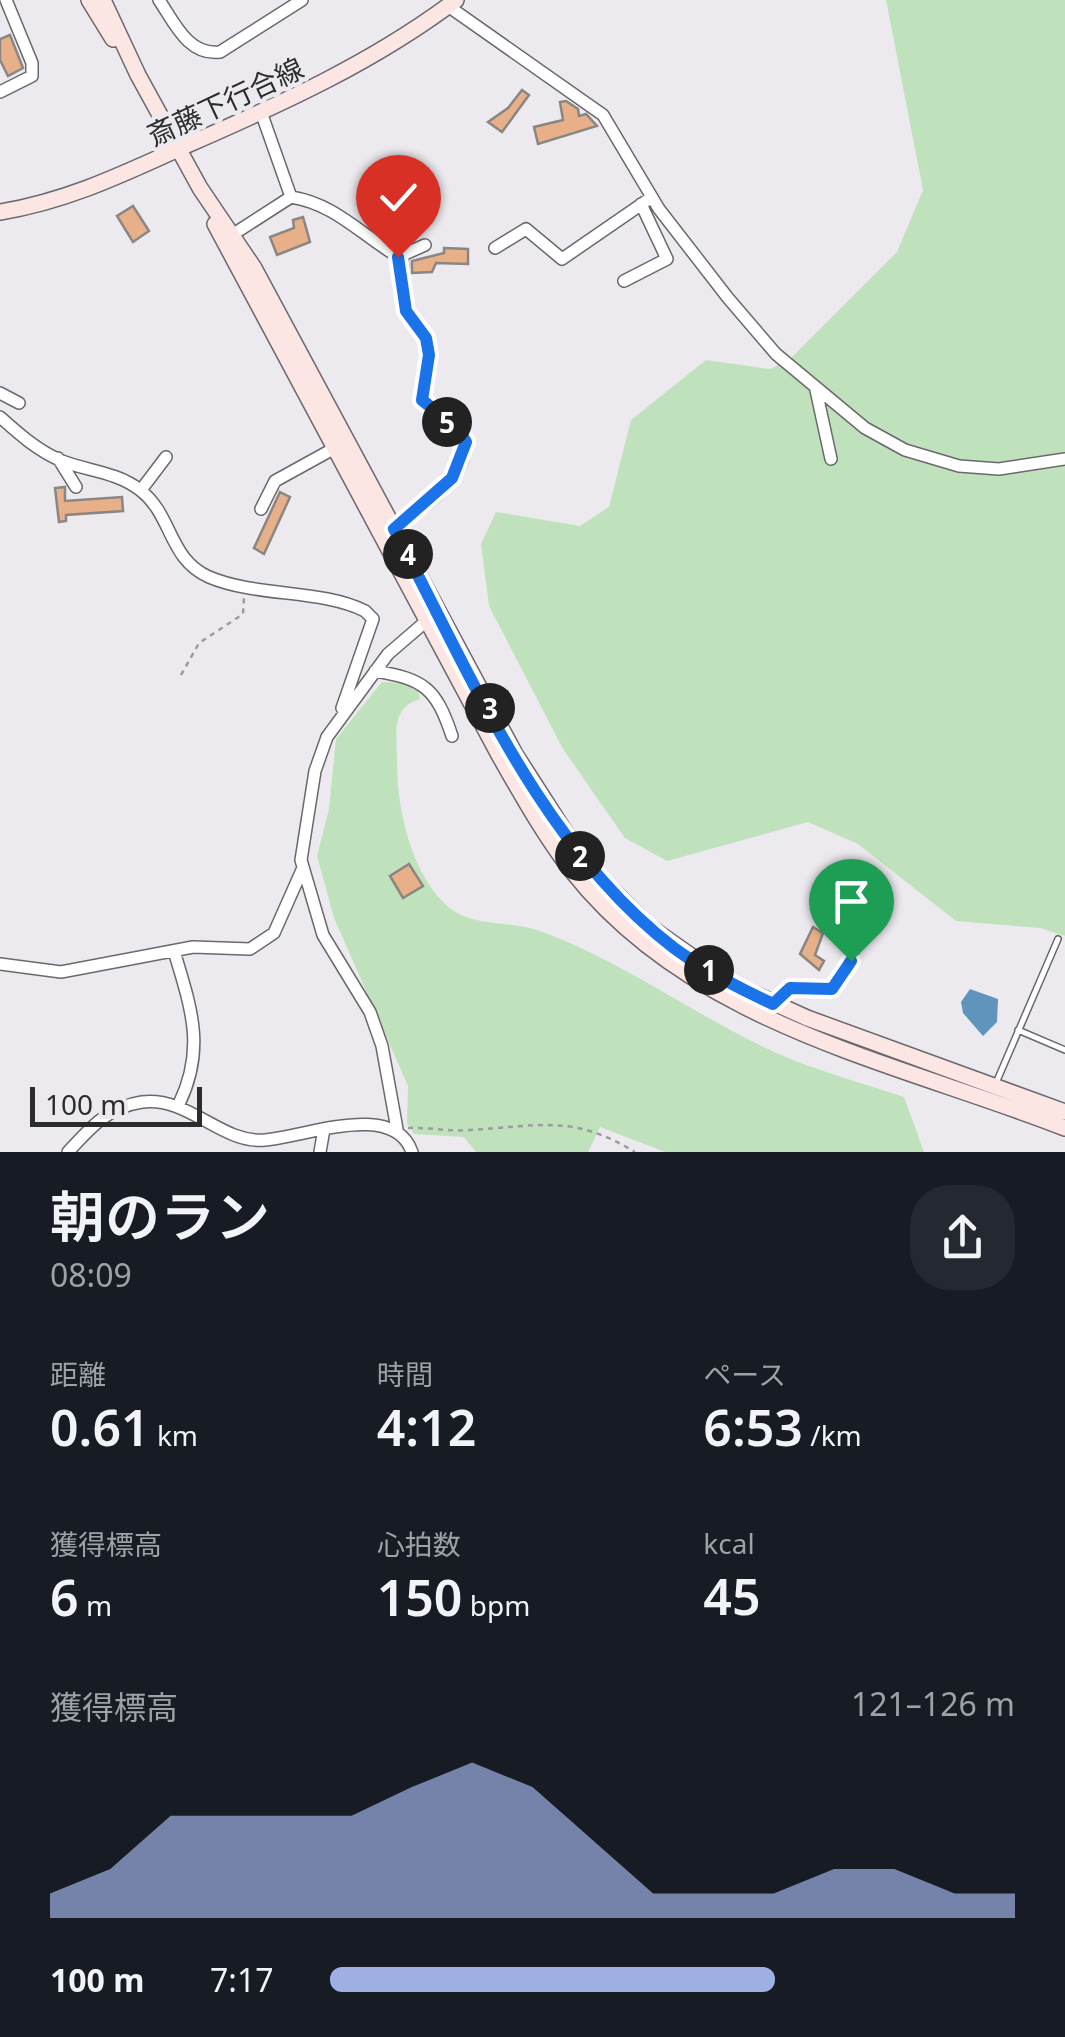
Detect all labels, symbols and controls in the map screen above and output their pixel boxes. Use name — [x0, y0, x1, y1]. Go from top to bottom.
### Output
street label: 斎藤下行合線 — [141, 48, 309, 154]
pin — [356, 155, 441, 258]
icon: check — [371, 170, 426, 225]
pin: 5 — [422, 397, 472, 447]
text: 5 — [439, 403, 455, 441]
pin: 4 — [383, 529, 433, 579]
text: 4 — [400, 535, 416, 573]
pin: 3 — [465, 683, 515, 733]
text: 3 — [482, 689, 498, 727]
pin: 2 — [555, 831, 605, 881]
text: 2 — [572, 837, 588, 875]
pin — [809, 859, 894, 962]
icon: arrive — [824, 874, 879, 929]
pin: 1 — [684, 945, 734, 995]
text: 1 — [701, 951, 717, 989]
scale bar — [30, 1082, 202, 1126]
text: 100 m — [45, 1085, 127, 1123]
text: 朝のラン — [50, 1178, 270, 1253]
button: share — [910, 1185, 1015, 1290]
text: 08:09 — [50, 1253, 132, 1296]
text: 距離 — [50, 1355, 106, 1393]
text: 時間 — [377, 1355, 433, 1393]
text: ペース — [703, 1355, 786, 1393]
text: 0.61 — [50, 1393, 150, 1461]
text: 4:12 — [377, 1393, 476, 1461]
text: 6:53 — [703, 1393, 803, 1461]
text: km — [150, 1416, 198, 1454]
text: /km — [803, 1416, 862, 1454]
text: kcal — [703, 1524, 755, 1562]
text: 獲得標高 — [50, 1525, 162, 1563]
text: 心拍数 — [377, 1525, 461, 1563]
text: 45 — [703, 1562, 761, 1630]
text: 6 — [50, 1563, 79, 1631]
text: 150 — [377, 1563, 462, 1631]
text: m — [79, 1586, 112, 1624]
text: bpm — [462, 1586, 530, 1624]
text: 121–126 m — [851, 1682, 1015, 1725]
text: 獲得標高 — [50, 1685, 178, 1728]
text: 100 m — [50, 1958, 144, 2001]
text: 7:17 — [210, 1958, 274, 2001]

